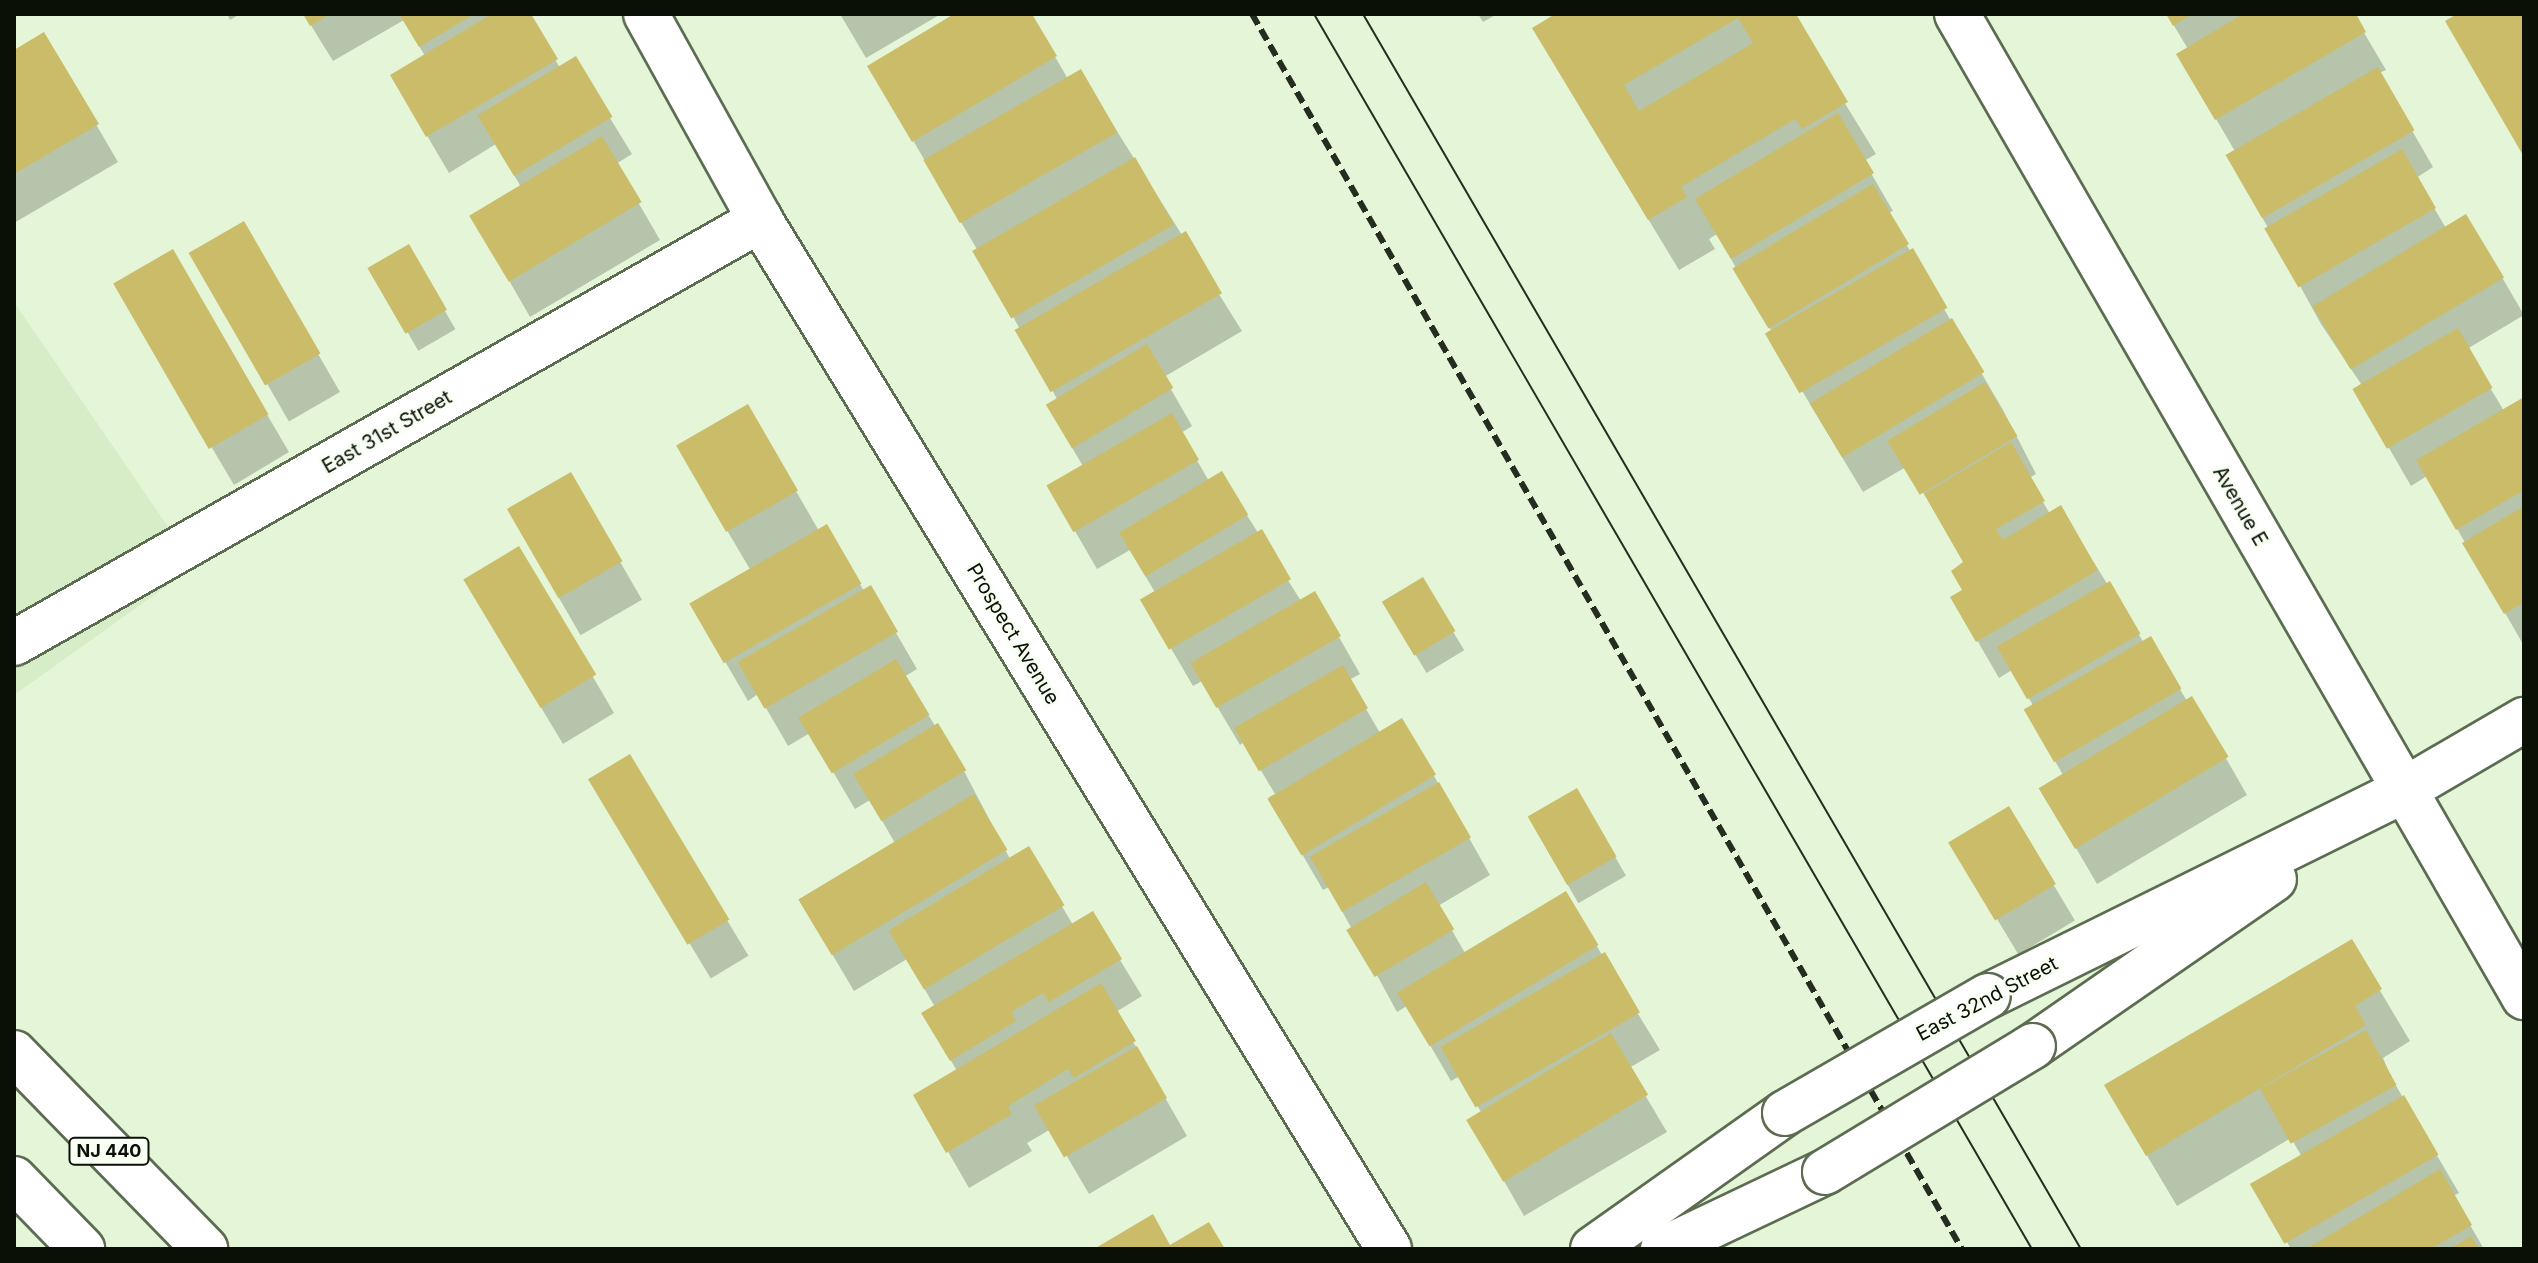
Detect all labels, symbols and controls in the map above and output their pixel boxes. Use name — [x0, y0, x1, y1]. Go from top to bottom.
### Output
street label: East 31st Street — [318, 385, 456, 479]
street label: Avenue E — [2208, 462, 2272, 550]
street label: Prospect Avenue — [961, 559, 1065, 709]
street label: East 32nd Street — [1912, 952, 2062, 1046]
road number: NJ 440 — [67, 1137, 151, 1165]

